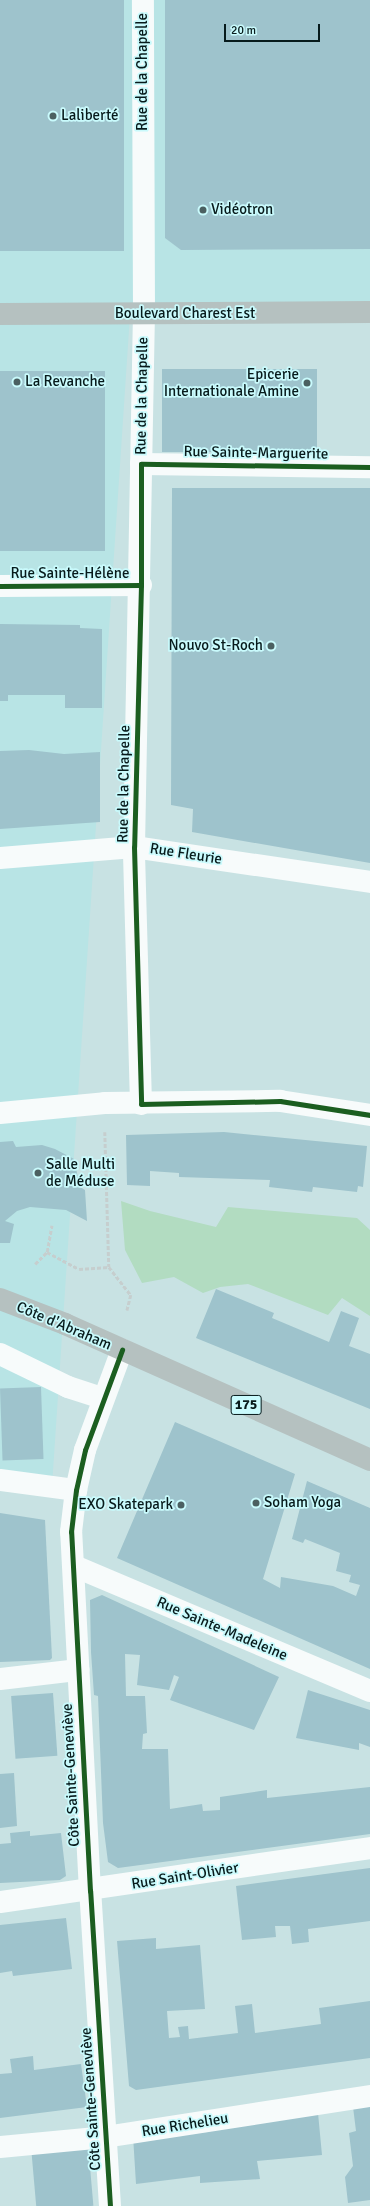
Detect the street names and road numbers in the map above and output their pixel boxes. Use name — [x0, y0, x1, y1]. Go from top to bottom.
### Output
street label: Rue de la Chapelle — [134, 13, 152, 131]
street label: Boulevard Charest Est — [115, 305, 255, 323]
street label: Rue de la Chapelle — [132, 337, 152, 455]
street label: Rue Sainte-Marguerite — [183, 443, 329, 463]
street label: Rue Sainte-Hélène — [11, 565, 129, 583]
street label: Rue de la Chapelle — [114, 725, 134, 843]
street label: Rue Fleurie — [149, 839, 223, 869]
street label: Côte d'Abraham — [14, 1298, 114, 1354]
road number: 175 — [230, 1393, 262, 1417]
street label: Rue Sainte-Madeleine — [154, 1593, 290, 1665]
street label: Côte Sainte-Geneviève — [58, 1703, 84, 1847]
street label: Rue Saint-Olivier — [130, 1859, 240, 1893]
street label: Côte Sainte-Geneviève — [77, 2027, 105, 2171]
street label: Rue Richelieu — [140, 2109, 230, 2141]

